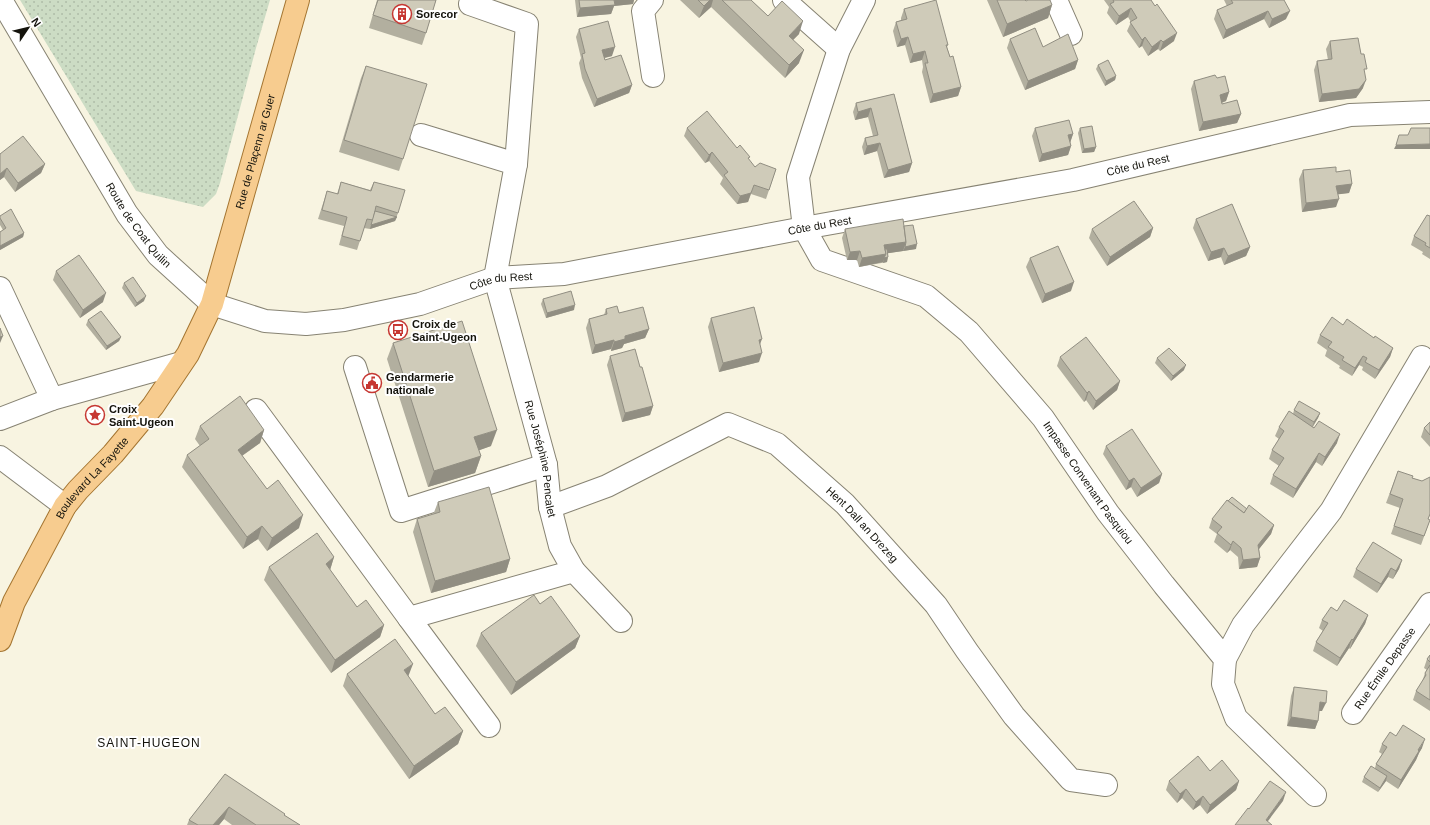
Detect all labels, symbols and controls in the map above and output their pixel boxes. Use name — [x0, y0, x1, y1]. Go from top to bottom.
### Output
building icon: Sorecor — [391, 3, 413, 25]
north arrow — [8, 8, 48, 48]
place label: Sorecor — [416, 8, 458, 20]
text: N — [29, 16, 43, 29]
street label: Rue de Plaçenn ar Guer — [233, 93, 277, 210]
street label: Côte du Rest — [1105, 152, 1170, 178]
street label: Route de Coat Quilin — [104, 180, 173, 270]
street label: Côte du Rest — [787, 214, 852, 237]
street label: Côte du Rest — [468, 270, 533, 292]
place label: Croix de Saint-Ugeon — [412, 318, 477, 343]
bus stop icon: Croix de Saint-Ugeon — [387, 319, 409, 341]
place label: Gendarmerie nationale — [386, 371, 454, 396]
public building icon: Gendarmerie nationale — [361, 372, 383, 394]
street label: Rue Joséphine Pencalet — [523, 399, 558, 519]
place label: Croix Saint-Ugeon — [109, 403, 174, 428]
place icon: Croix Saint-Ugeon — [84, 404, 106, 426]
street label: Impasse Convenant Pasquiou — [1041, 419, 1136, 546]
street label: Boulevard La Fayette — [53, 435, 131, 521]
street label: Hent Dall an Drezeg — [824, 484, 901, 565]
street label: Rue Émile Depasse — [1352, 625, 1418, 711]
district label: SAINT-HUGEON — [97, 736, 201, 750]

